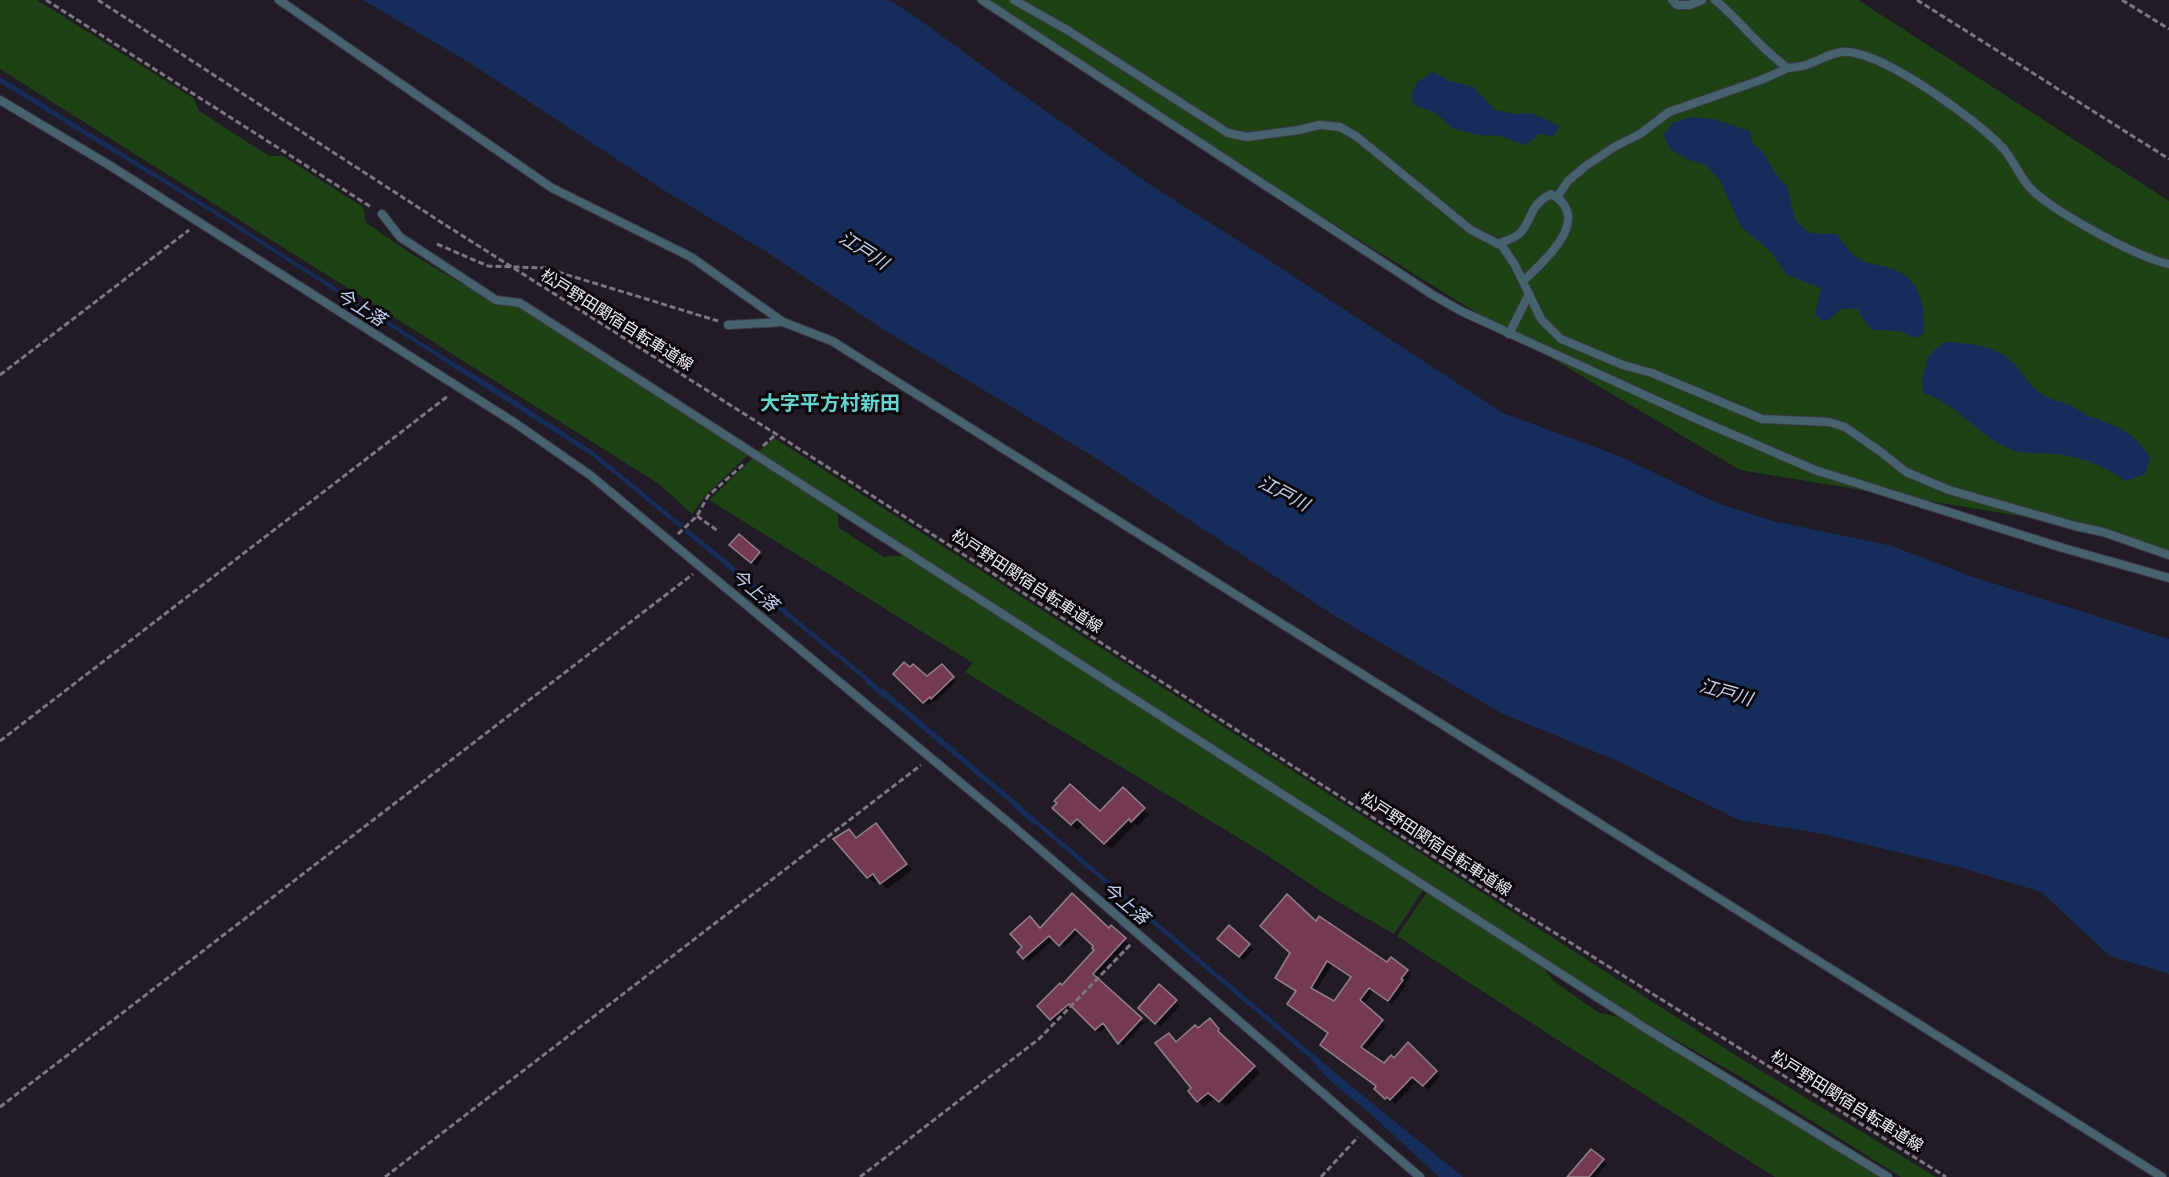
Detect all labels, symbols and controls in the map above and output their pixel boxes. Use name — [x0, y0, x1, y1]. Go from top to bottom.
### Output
water label: 江戸川 — [836, 226, 894, 275]
street label: 松戸野田関宿自転車道線 — [537, 265, 697, 375]
water label: 今上落 — [333, 284, 392, 332]
district label: 大字平方村新田 — [760, 391, 900, 415]
water label: 江戸川 — [1255, 471, 1315, 516]
street label: 松戸野田関宿自転車道線 — [948, 525, 1106, 637]
water label: 今上落 — [728, 565, 785, 617]
water label: 江戸川 — [1697, 674, 1757, 710]
street label: 松戸野田関宿自転車道線 — [1357, 788, 1515, 900]
water label: 今上落 — [1099, 878, 1156, 930]
street label: 松戸野田関宿自転車道線 — [1767, 1046, 1927, 1156]

